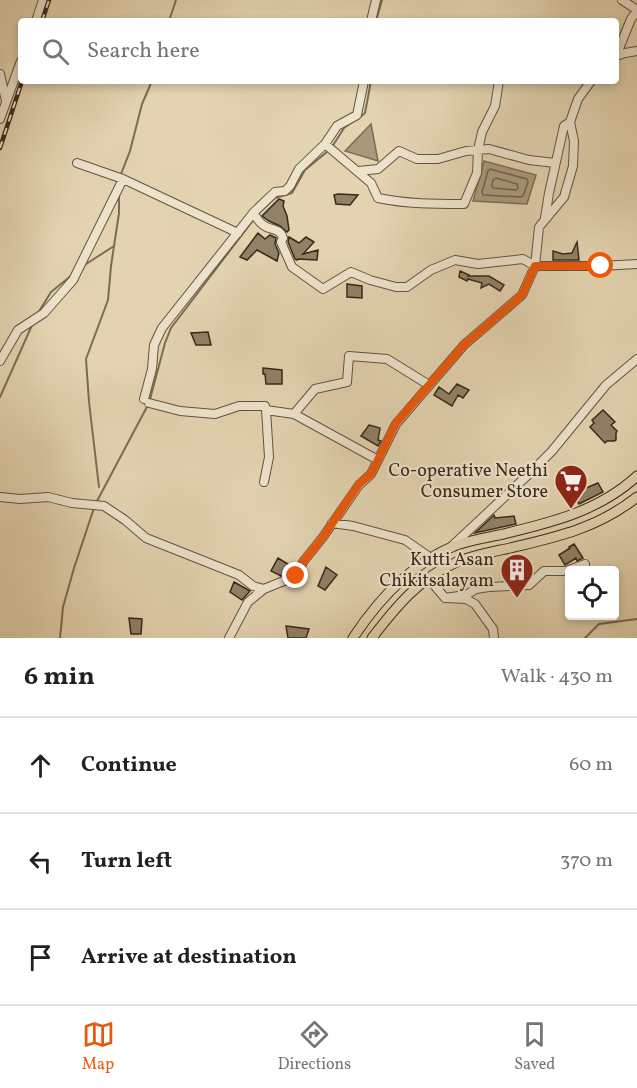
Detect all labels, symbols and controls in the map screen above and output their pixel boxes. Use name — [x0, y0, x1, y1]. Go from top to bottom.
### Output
search box — [18, 18, 619, 84]
icon: search — [39, 35, 72, 68]
text: Search here — [87, 36, 200, 67]
route start — [587, 252, 613, 278]
place label: Co-operative Neethi Consumer Store — [388, 459, 548, 505]
supermarket icon: Co-operative Neethi Consumer Store — [553, 463, 589, 510]
place label: Kutti Asan Chikitsalayam — [379, 548, 494, 594]
building icon: Kutti Asan Chikitsalayam — [499, 552, 535, 599]
route end — [282, 562, 308, 588]
map controls — [565, 566, 619, 620]
button: locate — [565, 566, 619, 620]
text: 6 min — [24, 659, 95, 695]
text: Walk · 430 m — [501, 663, 613, 691]
icon: ahead — [24, 749, 57, 782]
text: Continue — [81, 750, 177, 781]
text: 60 m — [569, 751, 613, 779]
icon: left — [24, 845, 57, 878]
text: Turn left — [81, 846, 172, 877]
text: 370 m — [560, 847, 613, 875]
icon: arrive — [24, 941, 57, 974]
text: Arrive at destination — [81, 942, 297, 973]
tab: Map — [82, 1018, 115, 1076]
tab: Directions — [278, 1018, 351, 1076]
tab: Saved — [514, 1018, 555, 1076]

